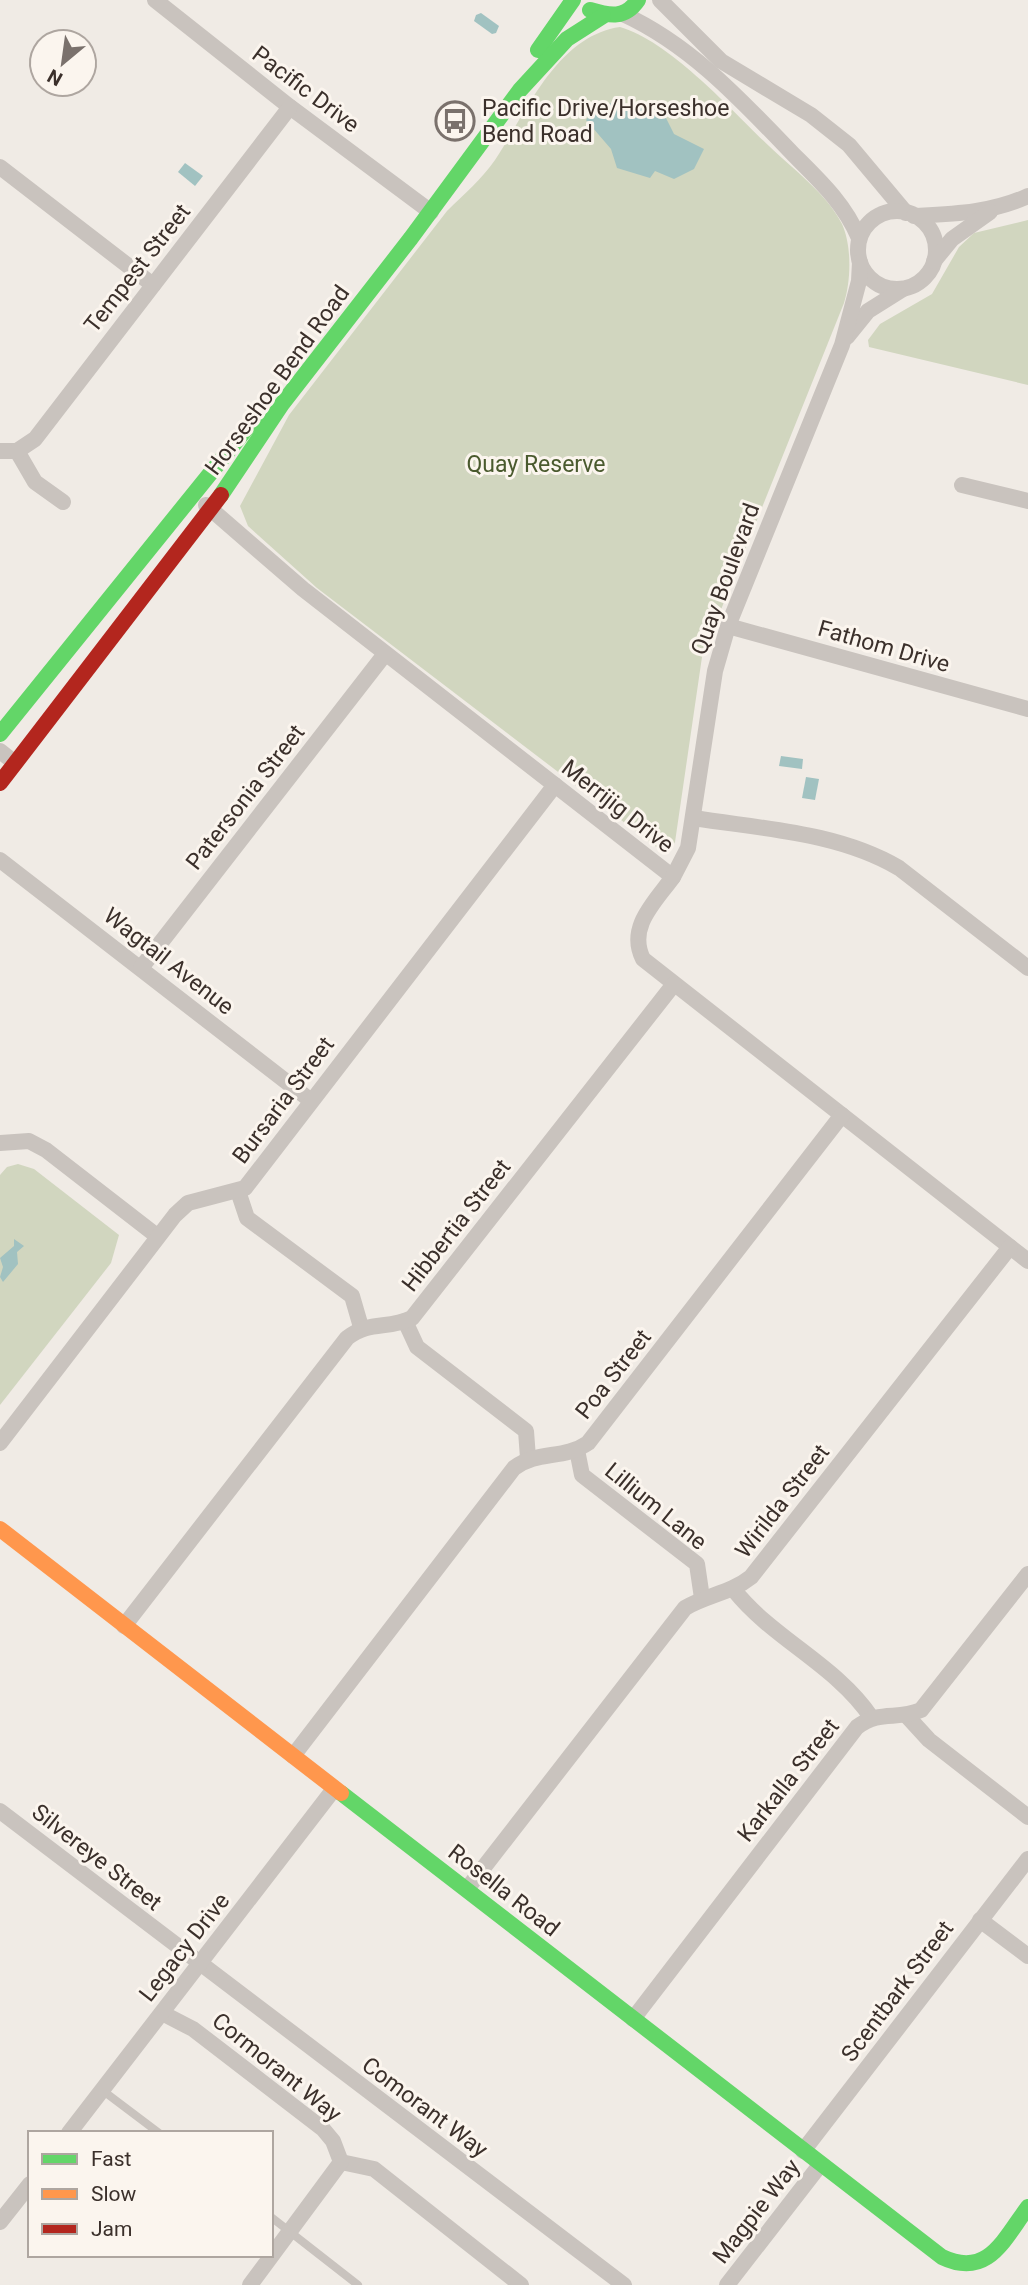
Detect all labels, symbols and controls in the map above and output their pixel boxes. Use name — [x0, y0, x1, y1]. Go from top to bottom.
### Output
north arrow — [28, 28, 98, 98]
street label: Pacific Drive — [247, 40, 364, 138]
text: N — [44, 64, 66, 91]
place label: Pacific Drive/Horseshoe Bend Road — [482, 95, 729, 148]
bus stop icon: Pacific Drive/Horseshoe Bend Road — [434, 100, 476, 142]
street label: Tempest Street — [79, 199, 196, 338]
street label: Horseshoe Bend Road — [200, 280, 355, 480]
park label: Quay Reserve — [466, 451, 606, 478]
street label: Quay Boulevard — [686, 500, 765, 659]
street label: Fathom Drive — [815, 615, 953, 678]
street label: Patersonia Street — [180, 719, 310, 875]
street label: Merrijig Drive — [556, 754, 679, 859]
street label: Wagtail Avenue — [98, 902, 239, 1021]
street label: Bursaria Street — [227, 1032, 340, 1169]
street label: Hibbertia Street — [396, 1154, 516, 1297]
street label: Poa Street — [570, 1324, 657, 1425]
street label: Wirilda Street — [730, 1439, 835, 1564]
street label: Lillium Lane — [599, 1457, 712, 1556]
street label: Karkalla Street — [732, 1713, 845, 1847]
street label: Silvereye Street — [27, 1798, 167, 1916]
street label: Rosella Road — [443, 1839, 565, 1942]
street label: Legacy Drive — [134, 1888, 235, 2007]
street label: Scentbark Street — [836, 1916, 959, 2067]
street label: Cormorant Way — [207, 2007, 347, 2128]
street label: Comorant Way — [357, 2051, 493, 2164]
legend — [28, 2131, 273, 2257]
text: Fast — [91, 2147, 132, 2171]
street label: Magpie Way — [707, 2154, 806, 2269]
text: Slow — [91, 2182, 137, 2206]
text: Jam — [91, 2217, 132, 2241]

